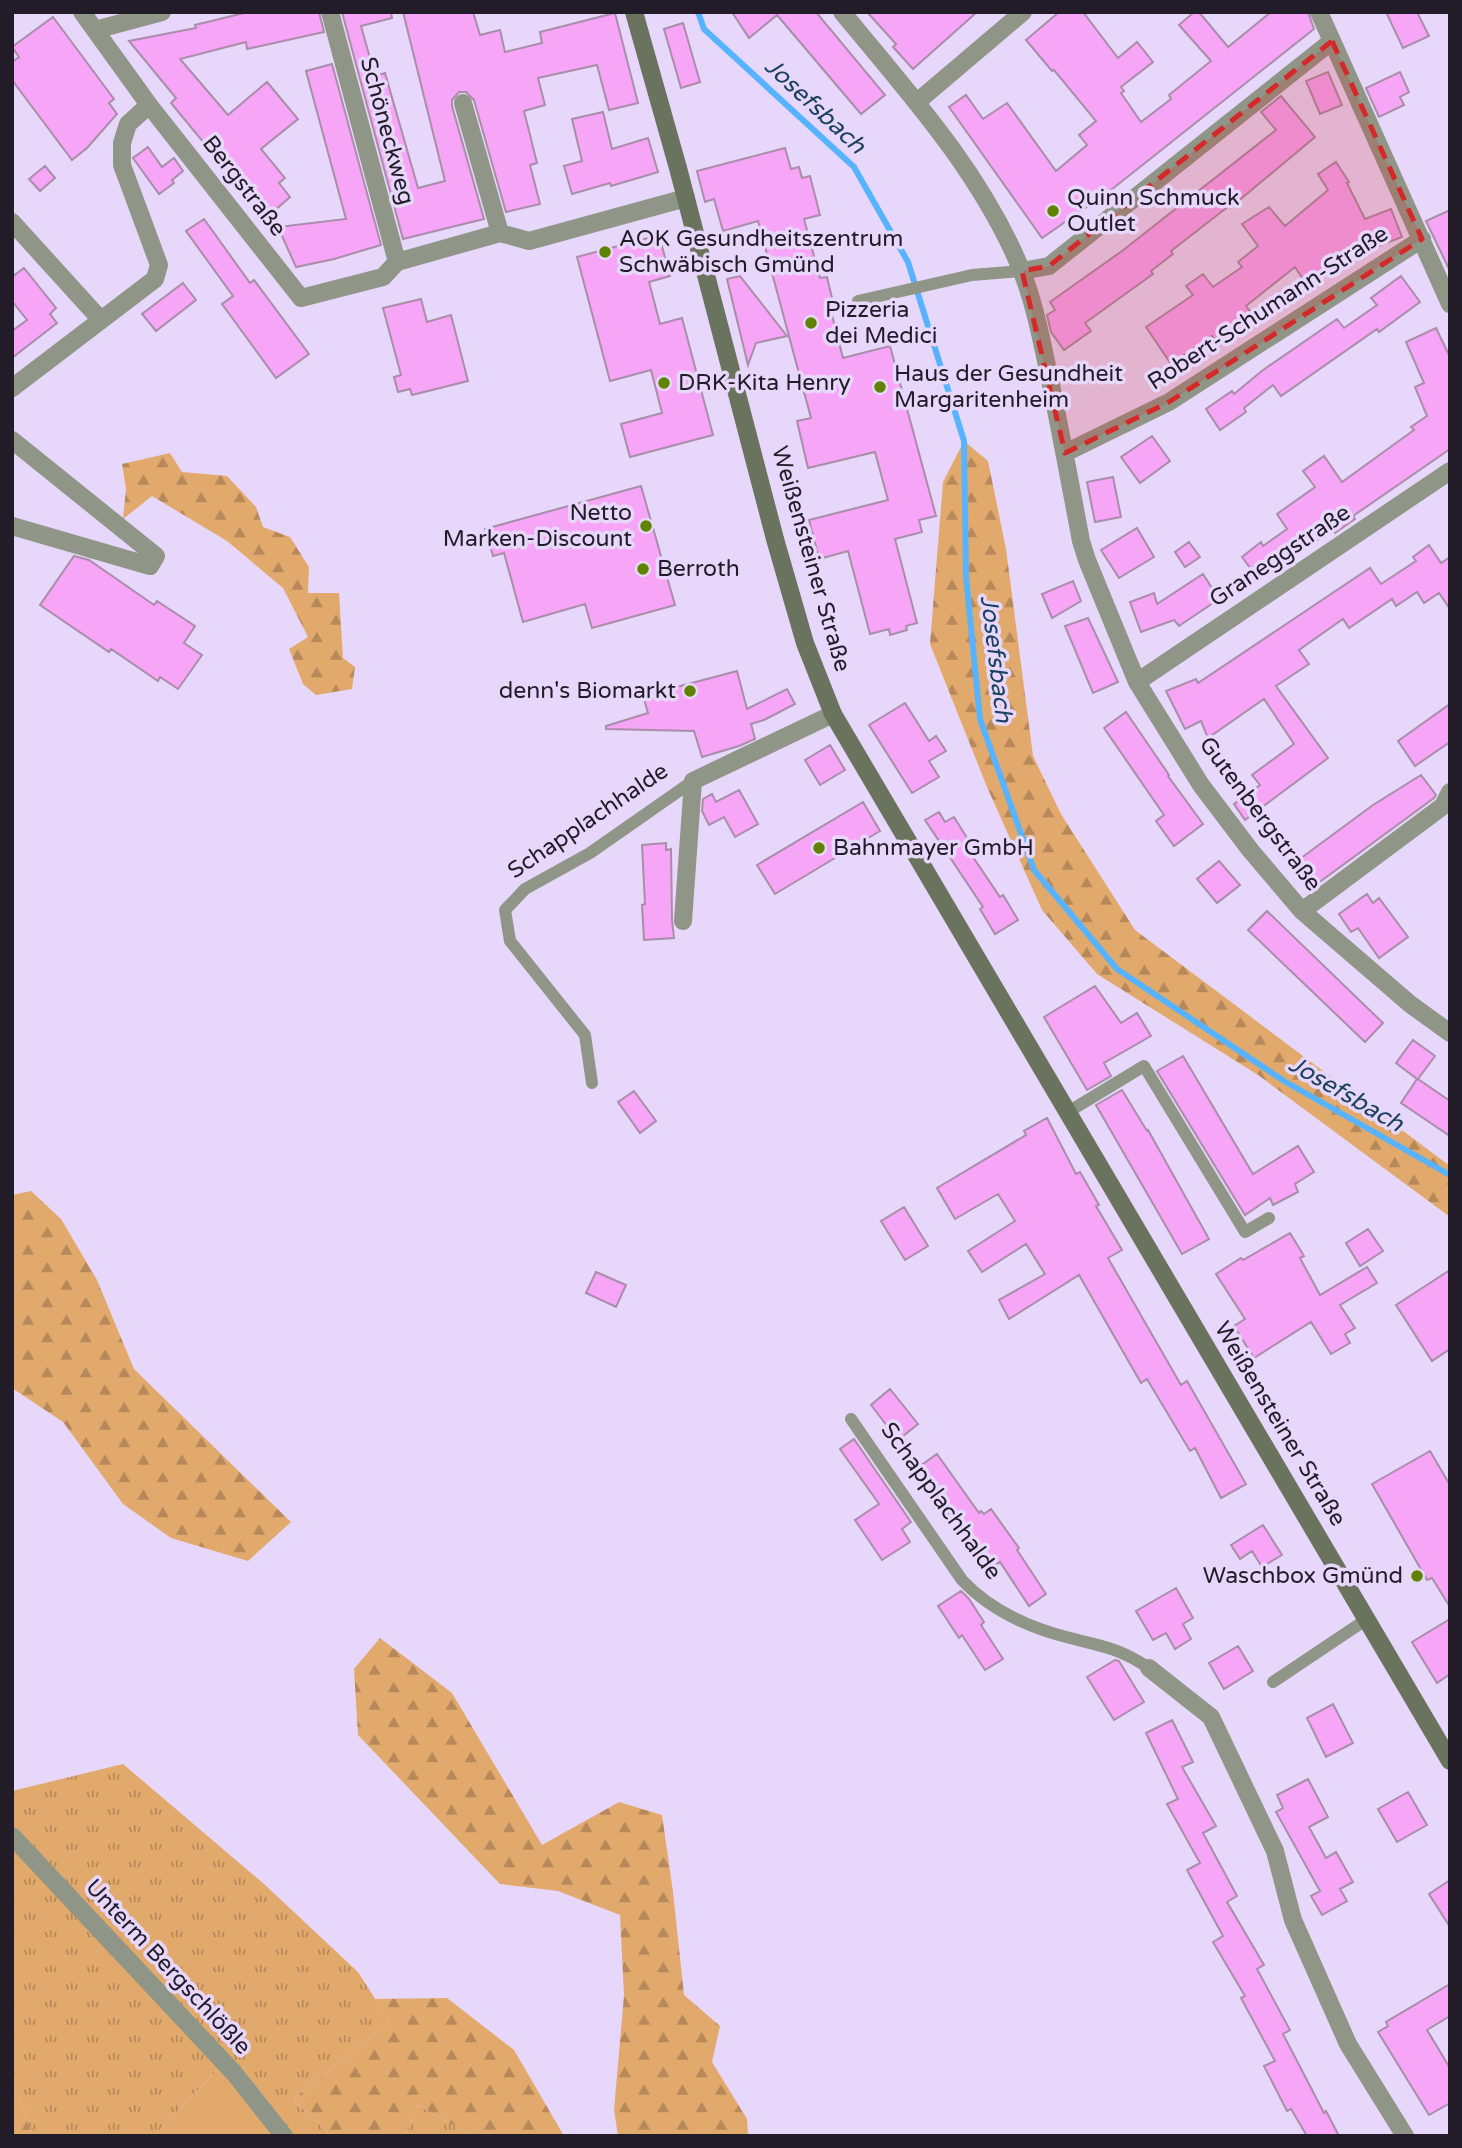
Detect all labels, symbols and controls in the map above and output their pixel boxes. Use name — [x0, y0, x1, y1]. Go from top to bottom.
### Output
water label: Josefsbach — [758, 52, 873, 161]
street label: Schöneckweg — [354, 54, 420, 208]
street label: Bergstraße — [196, 130, 292, 242]
place label: Quinn Schmuck Outlet — [1067, 184, 1239, 238]
marker: Quinn Schmuck Outlet — [1045, 203, 1061, 219]
street label: Robert-Schumann-Straße — [1143, 220, 1393, 396]
place label: AOK Gesundheitszentrum Schwäbisch Gmünd — [619, 225, 903, 279]
marker: AOK Gesundheitszentrum Schwäbisch Gmünd — [597, 244, 613, 260]
place label: Pizzeria dei Medici — [825, 296, 937, 350]
marker: Pizzeria dei Medici — [803, 315, 819, 331]
place label: Haus der Gesundheit Margaritenheim — [894, 360, 1123, 414]
place label: DRK-Kita Henry — [678, 369, 851, 397]
marker: DRK-Kita Henry — [656, 375, 672, 391]
marker: Haus der Gesundheit Margaritenheim — [872, 379, 888, 395]
street label: Weißensteiner Straße — [765, 443, 857, 675]
place label: Netto Marken-Discount — [443, 499, 632, 553]
street label: Graneggstraße — [1204, 499, 1356, 613]
marker: Netto Marken-Discount — [638, 518, 654, 534]
place label: Berroth — [657, 555, 740, 583]
marker: Berroth — [635, 561, 651, 577]
water label: Josefsbach — [974, 594, 1018, 725]
place label: denn's Biomarkt — [499, 677, 676, 705]
marker: denn's Biomarkt — [682, 683, 698, 699]
street label: Gutenbergstraße — [1193, 731, 1327, 897]
street label: Schapplachhalde — [502, 757, 674, 885]
place label: Bahnmayer GmbH — [833, 834, 1034, 862]
marker: Bahnmayer GmbH — [811, 840, 827, 856]
water label: Josefsbach — [1283, 1050, 1410, 1139]
street label: Weißensteiner Straße — [1208, 1317, 1352, 1531]
street label: Schapplachhalde — [875, 1417, 1007, 1585]
place label: Waschbox Gmünd — [1203, 1562, 1403, 1590]
marker: Waschbox Gmünd — [1409, 1568, 1425, 1584]
street label: Unterm Bergschlößle — [79, 1873, 257, 2061]

